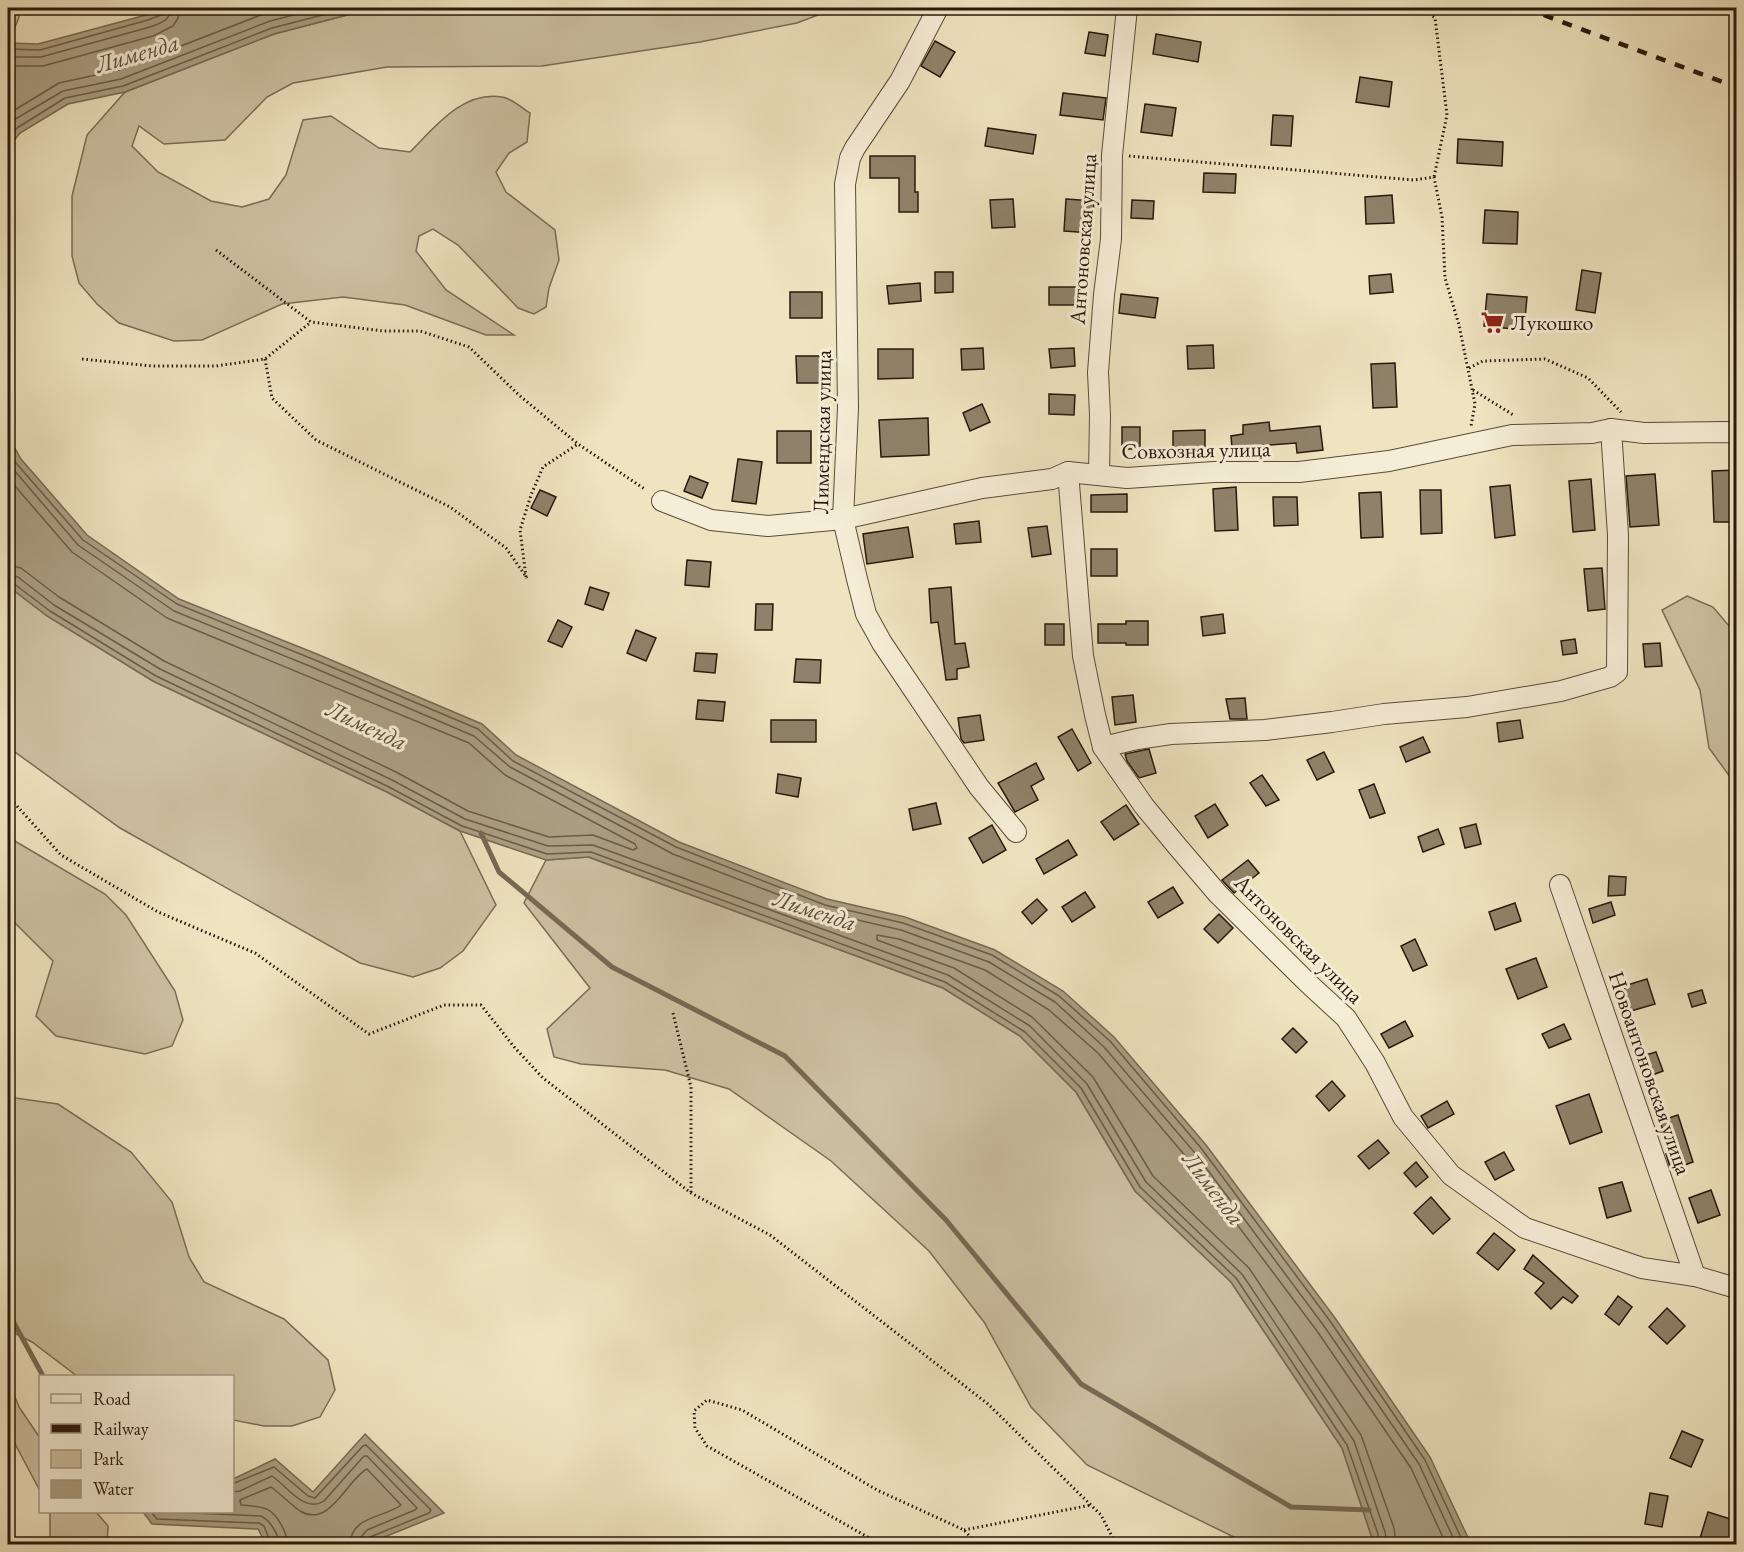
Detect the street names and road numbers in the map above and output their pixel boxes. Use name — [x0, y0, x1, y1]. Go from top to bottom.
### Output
street label: Антоновская улица — [1062, 152, 1103, 327]
street label: Лимендская улица — [806, 349, 838, 514]
street label: Совхозная улица — [1121, 434, 1271, 466]
street label: Антоновская улица — [1227, 867, 1370, 1010]
street label: Новоантоновская улица — [1602, 967, 1699, 1179]

